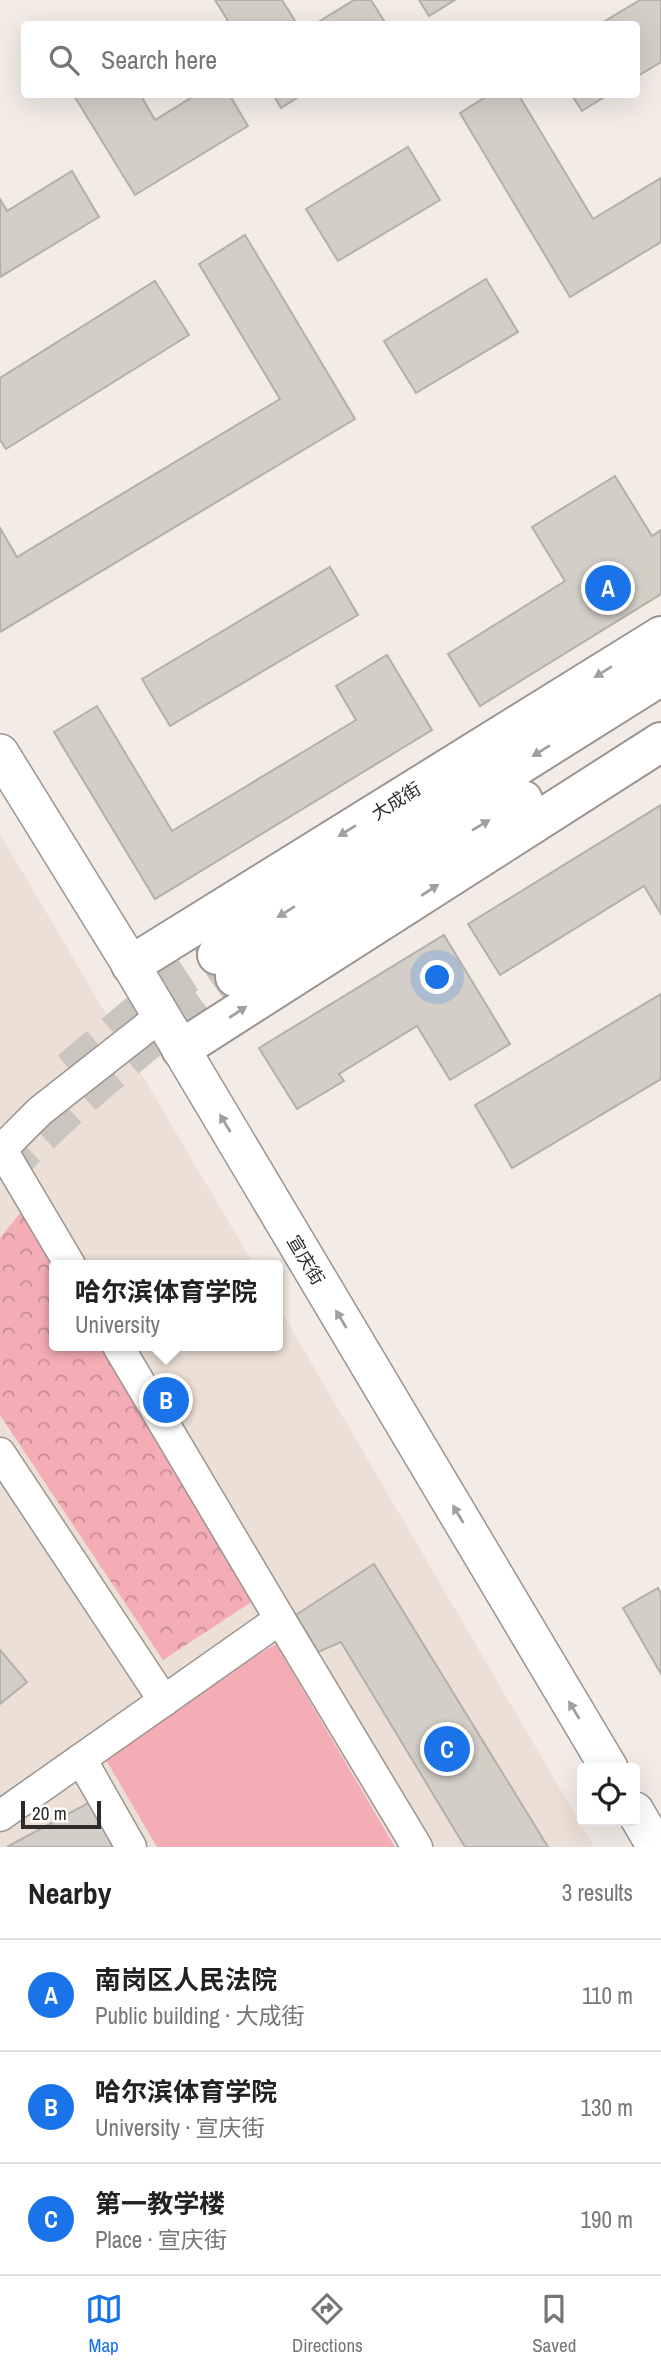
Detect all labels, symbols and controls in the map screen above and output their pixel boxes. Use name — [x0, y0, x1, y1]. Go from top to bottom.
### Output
search box — [21, 21, 640, 98]
icon: search — [45, 41, 83, 79]
text: Search here — [101, 42, 217, 77]
pin: A — [585, 562, 631, 614]
one-way arrow — [593, 665, 613, 678]
one-way arrow — [531, 745, 551, 758]
street label: 大成街 — [366, 776, 426, 826]
one-way arrow — [472, 819, 491, 831]
one-way arrow — [338, 824, 357, 837]
one-way arrow — [420, 883, 440, 896]
one-way arrow — [277, 905, 296, 918]
your location — [420, 960, 454, 994]
one-way arrow — [228, 1006, 248, 1019]
one-way arrow — [219, 1114, 231, 1133]
street label: 宣庆街 — [281, 1230, 331, 1290]
popup — [49, 1260, 283, 1351]
text: 哈尔滨体育学院 — [75, 1274, 257, 1309]
text: University — [75, 1309, 160, 1340]
one-way arrow — [335, 1309, 348, 1328]
pin: B — [143, 1374, 189, 1426]
one-way arrow — [452, 1505, 464, 1524]
one-way arrow — [568, 1700, 581, 1719]
pin: C — [424, 1723, 470, 1775]
map controls — [577, 1763, 640, 1826]
button: locate — [577, 1763, 640, 1826]
scale bar — [21, 1798, 102, 1830]
text: 20 m — [32, 1800, 67, 1826]
text: Nearby — [28, 1873, 111, 1913]
text: 3 results — [562, 1877, 633, 1908]
text: 南岗区人民法院 — [95, 1962, 277, 1997]
text: A — [44, 1980, 58, 2011]
text: 110 m — [582, 1980, 633, 2011]
text: Public building · 大成街 — [95, 2000, 305, 2031]
text: 哈尔滨体育学院 — [95, 2074, 277, 2109]
text: B — [44, 2092, 58, 2123]
text: 130 m — [581, 2092, 633, 2123]
text: University · 宣庆街 — [95, 2112, 265, 2143]
text: 第一教学楼 — [95, 2186, 225, 2221]
text: C — [44, 2204, 58, 2235]
text: 190 m — [581, 2204, 633, 2235]
text: Place · 宣庆街 — [95, 2224, 227, 2255]
tab: Map — [85, 2290, 123, 2358]
tab: Directions — [292, 2290, 363, 2358]
tab: Saved — [532, 2290, 576, 2358]

